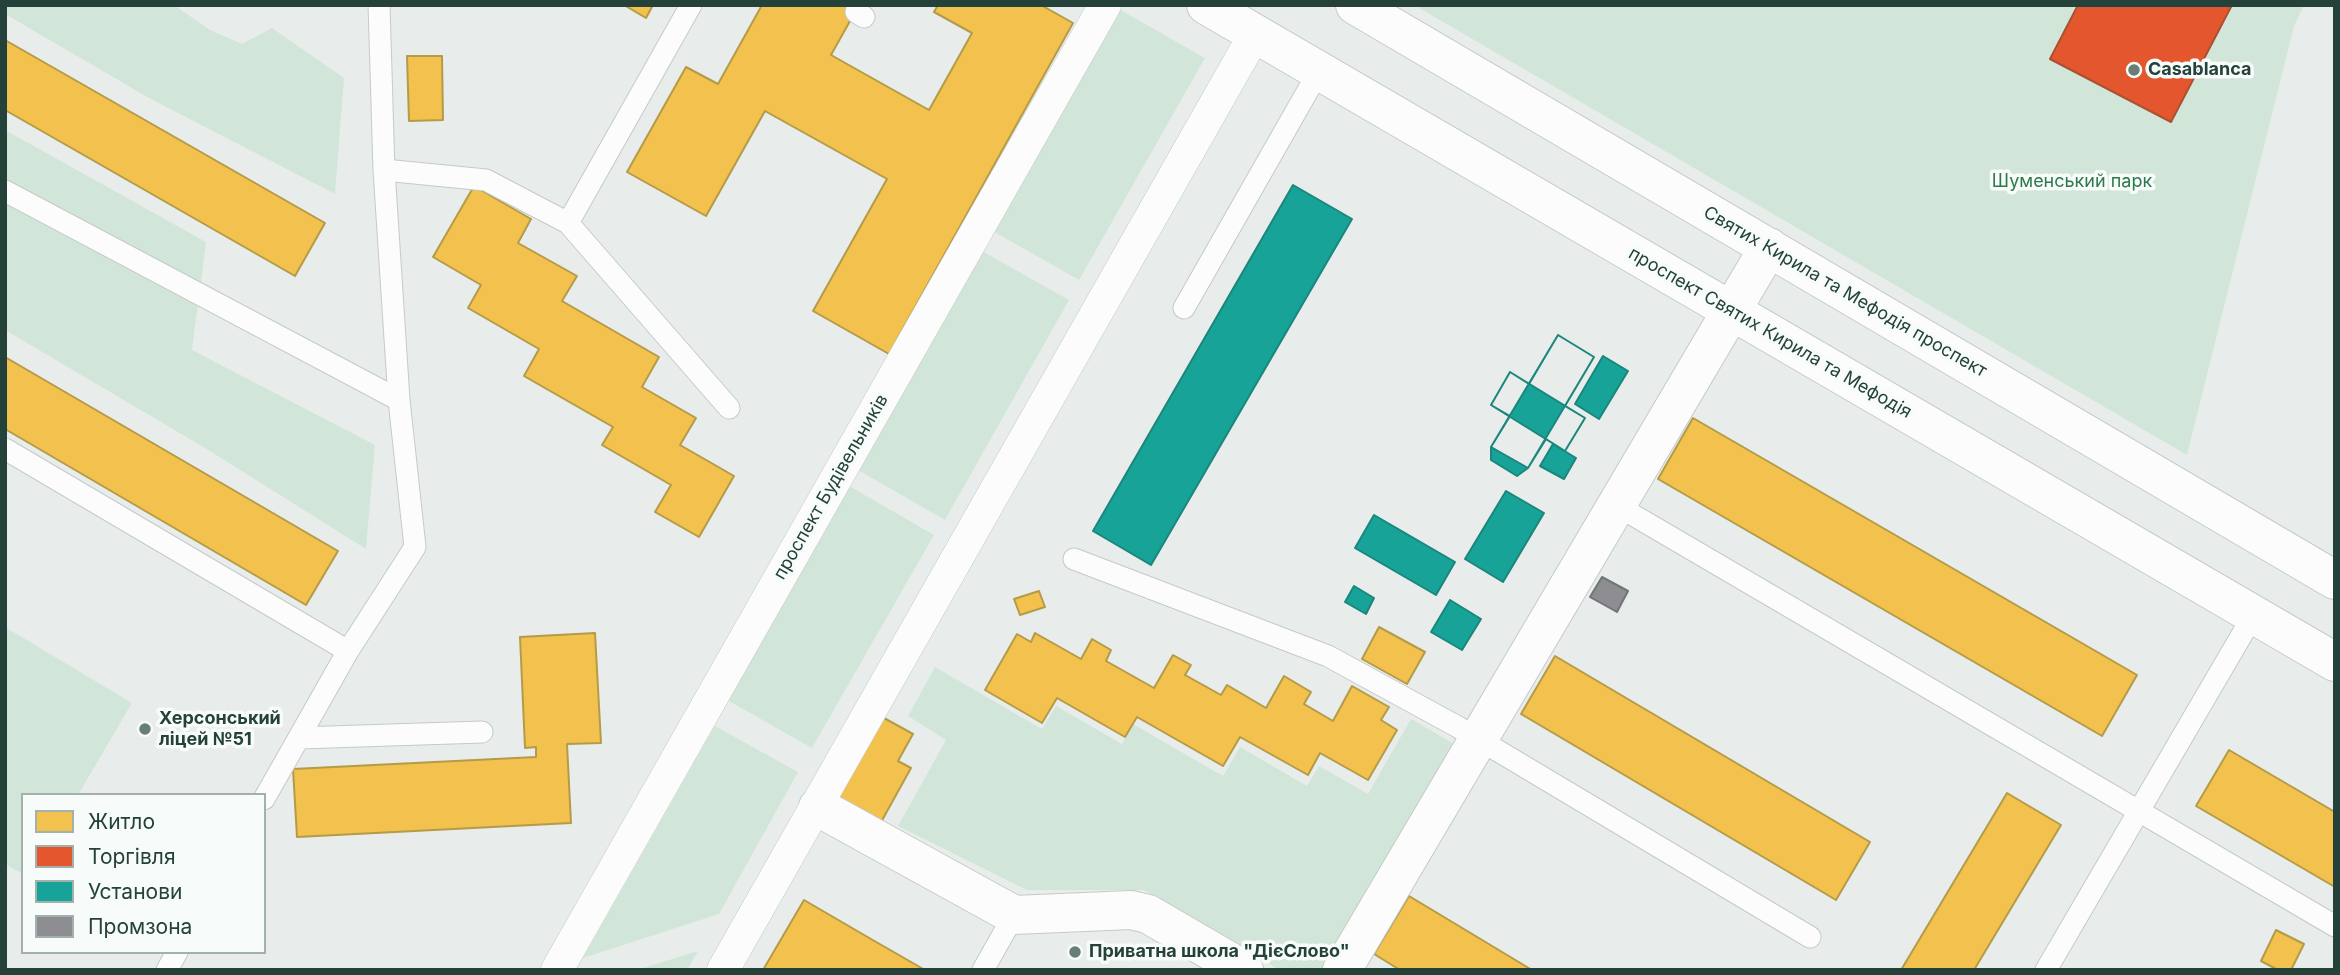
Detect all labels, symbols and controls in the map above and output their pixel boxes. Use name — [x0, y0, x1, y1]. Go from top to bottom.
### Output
place label: Casablanca — [2148, 59, 2251, 81]
marker: Casablanca — [2126, 62, 2142, 78]
park label: Шуменський парк — [1992, 171, 2152, 193]
street label: Святих Кирила та Мефодія проспект — [1700, 202, 1990, 382]
street label: проспект Святих Кирила та Мефодія — [1625, 243, 1915, 423]
street label: проспект Будівельників — [769, 391, 893, 583]
place label: Херсонський ліцей №51 — [159, 708, 281, 750]
marker: Херсонський ліцей №51 — [137, 721, 153, 737]
legend — [21, 793, 266, 954]
text: Житло — [88, 809, 155, 834]
text: Торгівля — [88, 844, 176, 869]
text: Установи — [88, 879, 182, 904]
text: Промзона — [88, 914, 192, 939]
place label: Приватна школа "ДієСлово" — [1089, 941, 1350, 963]
marker: Приватна школа "ДієСлово" — [1067, 944, 1083, 960]

